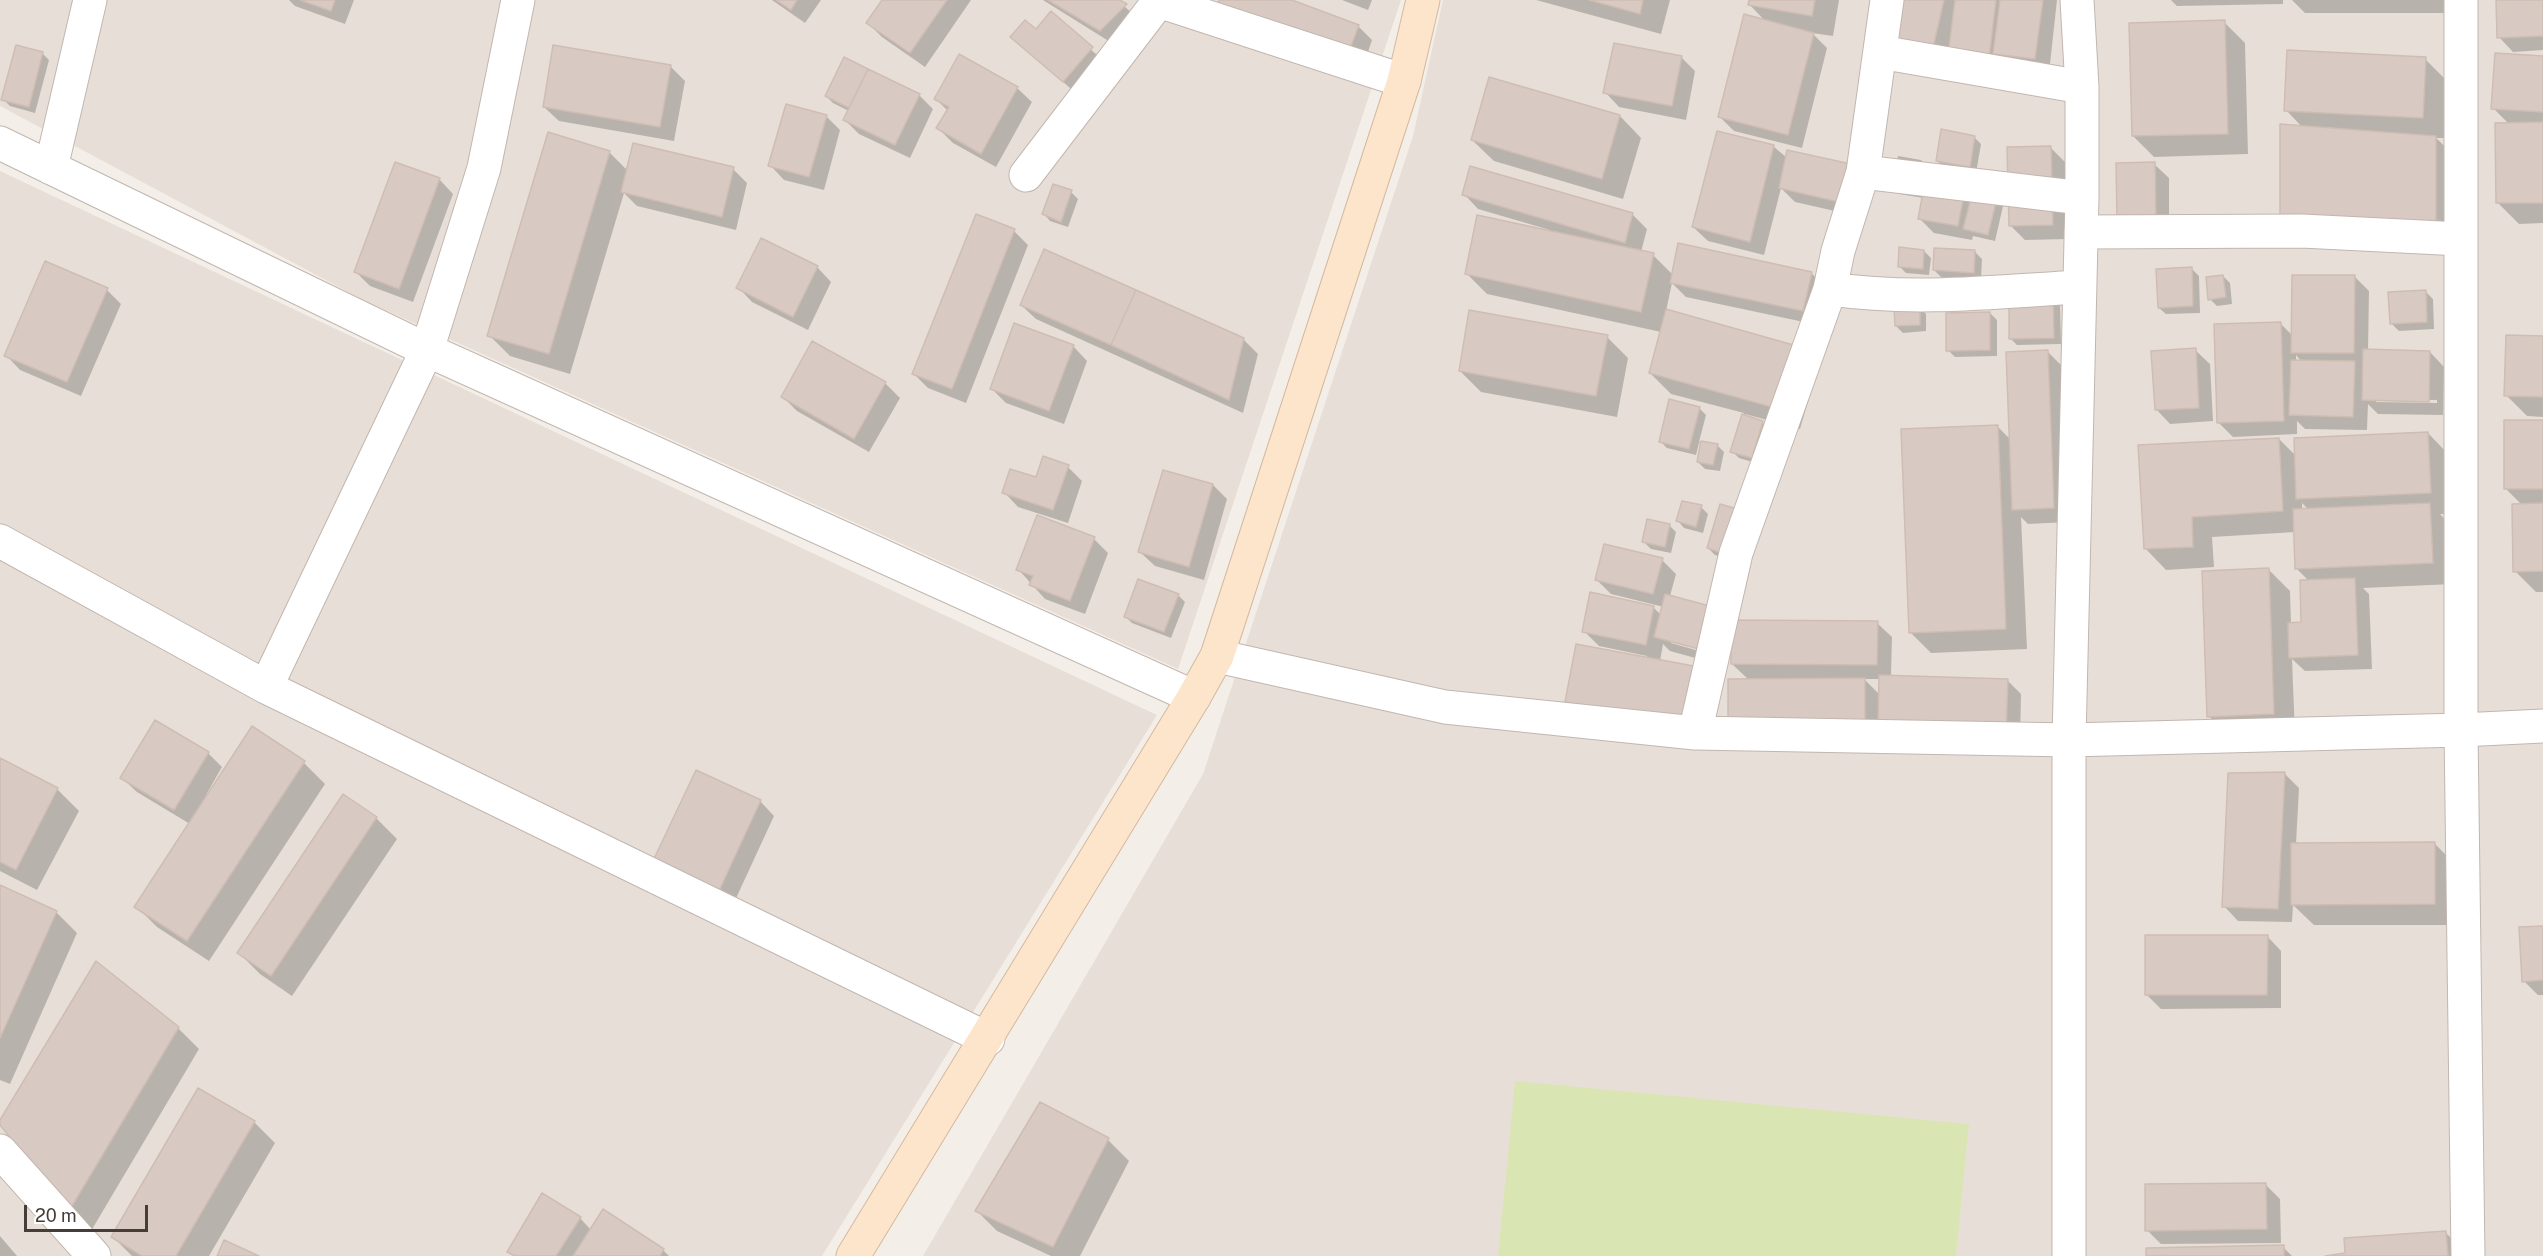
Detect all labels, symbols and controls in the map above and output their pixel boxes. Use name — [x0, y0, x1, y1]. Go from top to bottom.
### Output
scale bar — [27, 1193, 152, 1231]
text: 20 m — [35, 1205, 77, 1226]

